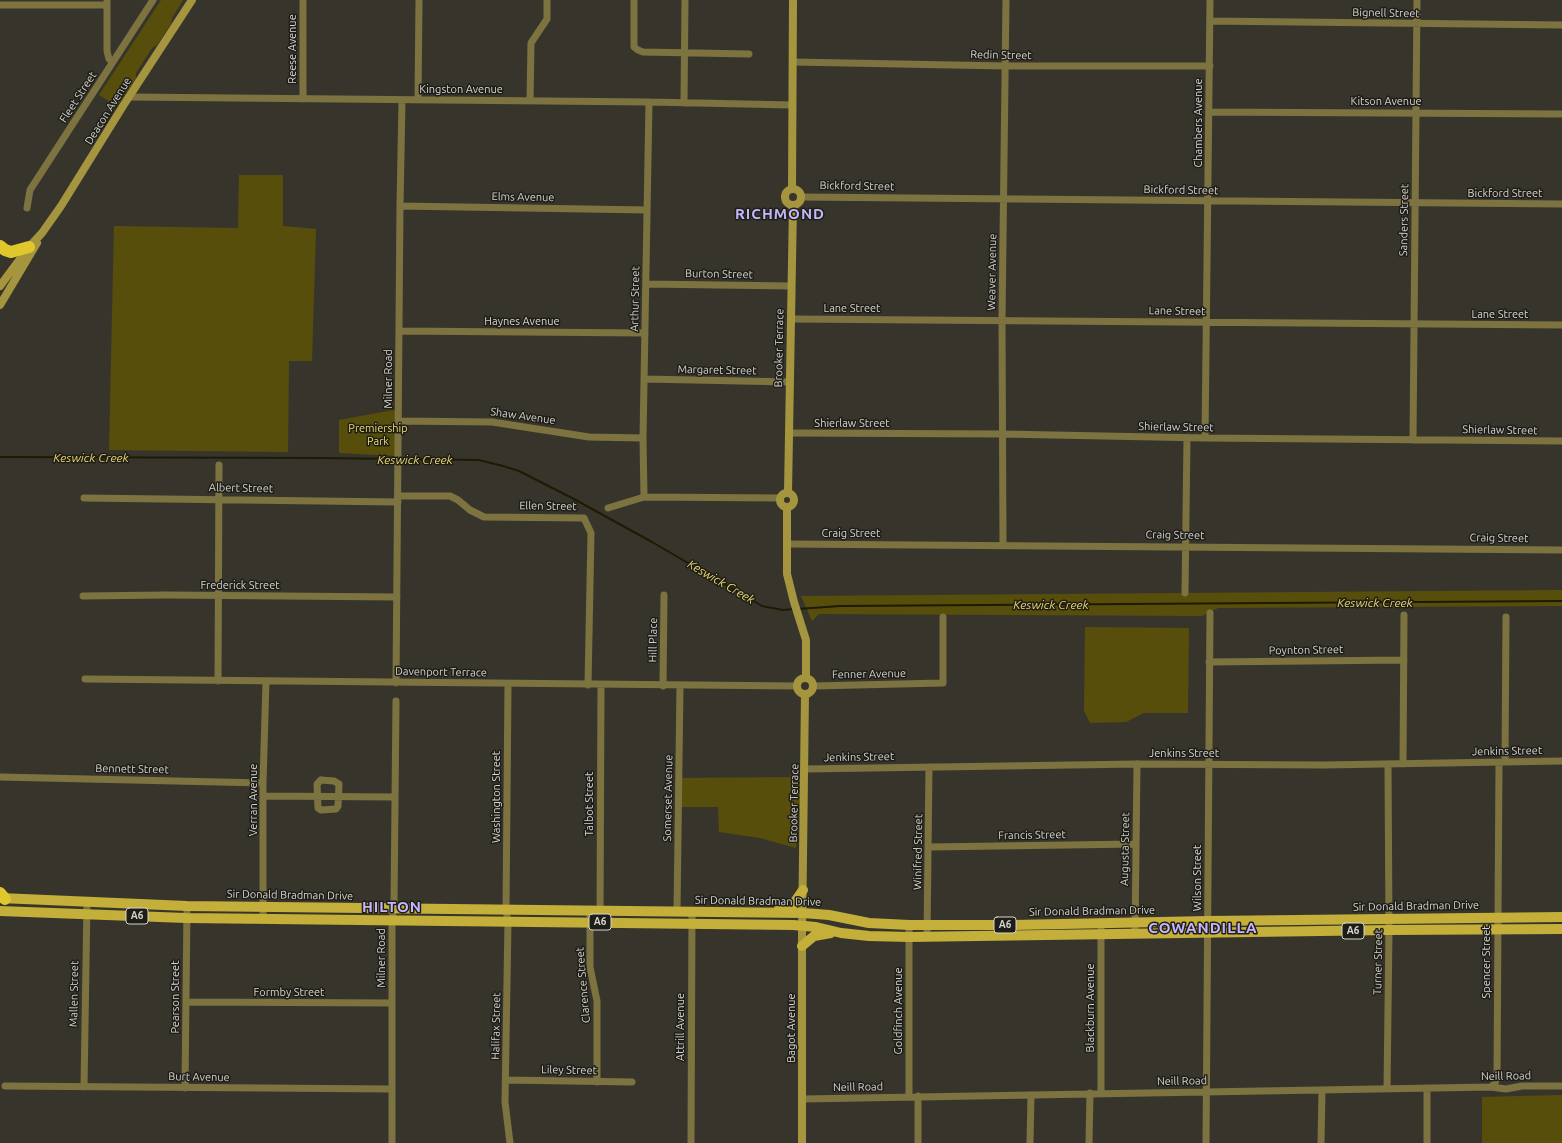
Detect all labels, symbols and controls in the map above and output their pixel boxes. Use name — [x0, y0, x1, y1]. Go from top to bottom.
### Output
street label: Bignell Street — [1352, 6, 1420, 20]
street label: Reese Avenue — [285, 14, 299, 84]
street label: Redin Street — [970, 48, 1032, 62]
street label: Fleet Street — [57, 69, 99, 125]
street label: Deacon Avenue — [82, 75, 134, 147]
street label: Chambers Avenue — [1191, 78, 1205, 168]
street label: Kingston Avenue — [419, 82, 503, 96]
street label: Kitson Avenue — [1351, 94, 1421, 108]
street label: Bickford Street — [820, 179, 894, 193]
street label: Bickford Street — [1144, 183, 1218, 197]
street label: Sanders Street — [1397, 184, 1411, 256]
street label: Bickford Street — [1468, 186, 1542, 200]
street label: Elms Avenue — [491, 190, 555, 204]
district label: RICHMOND — [735, 205, 825, 223]
street label: Weaver Avenue — [985, 233, 999, 311]
street label: Arthur Street — [628, 266, 642, 332]
street label: Burton Street — [685, 267, 753, 281]
street label: Lane Street — [824, 301, 880, 315]
street label: Lane Street — [1148, 304, 1206, 318]
street label: Lane Street — [1472, 307, 1528, 321]
street label: Brooker Terrace — [772, 308, 786, 388]
street label: Haynes Avenue — [484, 314, 560, 328]
street label: Milner Road — [381, 349, 395, 409]
street label: Margaret Street — [677, 363, 757, 377]
street label: Shaw Avenue — [490, 405, 556, 427]
street label: Shierlaw Street — [814, 416, 890, 430]
street label: Shierlaw Street — [1138, 420, 1214, 434]
park label: Premiership Park — [348, 421, 408, 447]
street label: Shierlaw Street — [1462, 423, 1538, 437]
water label: Keswick Creek — [53, 451, 129, 465]
water label: Keswick Creek — [377, 453, 453, 467]
street label: Albert Street — [209, 481, 273, 495]
street label: Ellen Street — [519, 499, 577, 513]
street label: Craig Street — [822, 526, 880, 540]
street label: Craig Street — [1145, 528, 1205, 542]
street label: Craig Street — [1469, 531, 1529, 545]
water label: Keswick Creek — [685, 557, 757, 607]
street label: Frederick Street — [200, 578, 280, 592]
water label: Keswick Creek — [1337, 596, 1413, 610]
water label: Keswick Creek — [1013, 598, 1089, 612]
street label: Hill Place — [646, 617, 660, 663]
street label: Poynton Street — [1269, 643, 1343, 657]
street label: Davenport Terrace — [395, 665, 487, 679]
street label: Fenner Avenue — [832, 667, 906, 681]
street label: Jenkins Street — [1472, 744, 1542, 758]
street label: Jenkins Street — [1149, 746, 1219, 760]
street label: Jenkins Street — [824, 750, 894, 764]
street label: Washington Street — [489, 751, 503, 843]
street label: Somerset Avenue — [661, 755, 675, 841]
street label: Bennett Street — [95, 762, 169, 776]
street label: Brooker Terrace — [787, 763, 801, 843]
street label: Verran Avenue — [246, 764, 260, 836]
street label: Talbot Street — [582, 772, 596, 836]
street label: Augusta Street — [1118, 812, 1132, 886]
street label: Winifred Street — [911, 814, 925, 890]
street label: Francis Street — [998, 828, 1066, 842]
street label: Wilson Street — [1190, 845, 1204, 911]
street label: Sir Donald Bradman Drive — [227, 887, 353, 903]
street label: Sir Donald Bradman Drive — [695, 893, 821, 909]
district label: HILTON — [362, 898, 422, 916]
street label: Sir Donald Bradman Drive — [1353, 898, 1479, 914]
street label: Sir Donald Bradman Drive — [1029, 903, 1155, 919]
road number: A6 — [126, 908, 148, 924]
road number: A6 — [589, 914, 611, 930]
road number: A6 — [994, 917, 1016, 933]
district label: COWANDILLA — [1148, 919, 1258, 937]
road number: A6 — [1342, 923, 1364, 939]
street label: Spencer Street — [1479, 925, 1493, 999]
street label: Milner Road — [374, 928, 388, 988]
street label: Turner Street — [1371, 929, 1385, 995]
street label: Clarence Street — [573, 946, 593, 1024]
street label: Mallen Street — [67, 961, 81, 1027]
street label: Pearson Street — [168, 961, 182, 1033]
street label: Blackburn Avenue — [1083, 964, 1097, 1052]
street label: Goldfinch Avenue — [891, 967, 905, 1055]
street label: Formby Street — [254, 985, 324, 999]
street label: Halifax Street — [489, 992, 503, 1060]
street label: Attrill Avenue — [673, 993, 687, 1061]
street label: Bagot Avenue — [784, 993, 798, 1063]
street label: Liley Street — [541, 1063, 597, 1077]
street label: Neill Road — [1481, 1069, 1531, 1083]
street label: Burt Avenue — [168, 1070, 230, 1084]
street label: Neill Road — [1157, 1074, 1207, 1088]
street label: Neill Road — [833, 1080, 883, 1094]

